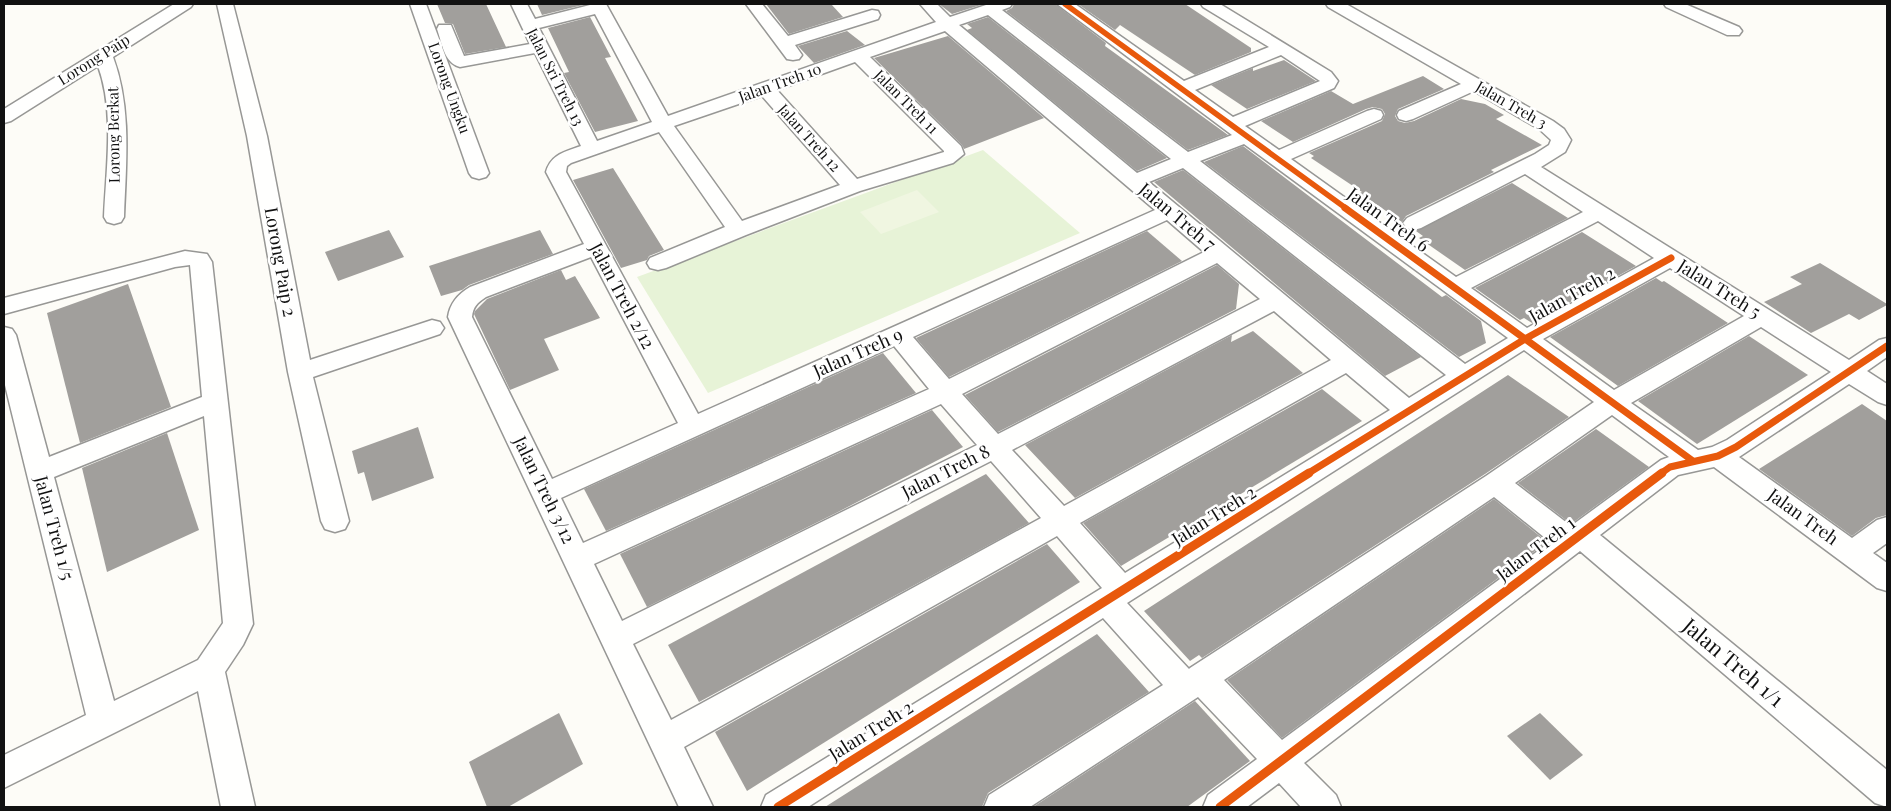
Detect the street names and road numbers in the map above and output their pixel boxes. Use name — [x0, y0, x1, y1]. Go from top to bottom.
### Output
street label: Jalan Sri Treh 13 — [522, 23, 589, 129]
street label: Lorong Paip — [54, 29, 133, 89]
street label: Lorong Ungku — [424, 39, 476, 136]
street label: Jalan Treh 10 — [735, 58, 824, 107]
street label: Jalan Treh 11 — [870, 64, 943, 138]
street label: Jalan Treh 3 — [1472, 75, 1551, 133]
street label: Lorong Berkat — [102, 86, 124, 183]
street label: Jalan Treh 12 — [773, 98, 846, 175]
street label: Jalan Treh 7 — [1133, 176, 1222, 256]
street label: Jalan Treh 6 — [1342, 181, 1434, 257]
street label: Lorong Paip 2 — [260, 205, 302, 318]
street label: Jalan Treh 2/12 — [584, 237, 661, 353]
street label: Jalan Treh 5 — [1673, 253, 1766, 323]
street label: Jalan Treh 2 — [1523, 261, 1619, 328]
street label: Jalan Treh 9 — [808, 322, 906, 383]
street label: Jalan Treh 3/12 — [508, 431, 581, 547]
street label: Jalan Treh 8 — [897, 439, 994, 504]
street label: Jalan Treh 1/5 — [29, 472, 80, 582]
street label: Jalan Treh 2 — [1166, 480, 1260, 551]
street label: Jalan Treh — [1763, 482, 1844, 550]
street label: Jalan Treh 1 — [1490, 510, 1580, 586]
street label: Jalan Treh 1/1 — [1677, 610, 1791, 712]
street label: Jalan Treh 2 — [823, 695, 917, 766]

